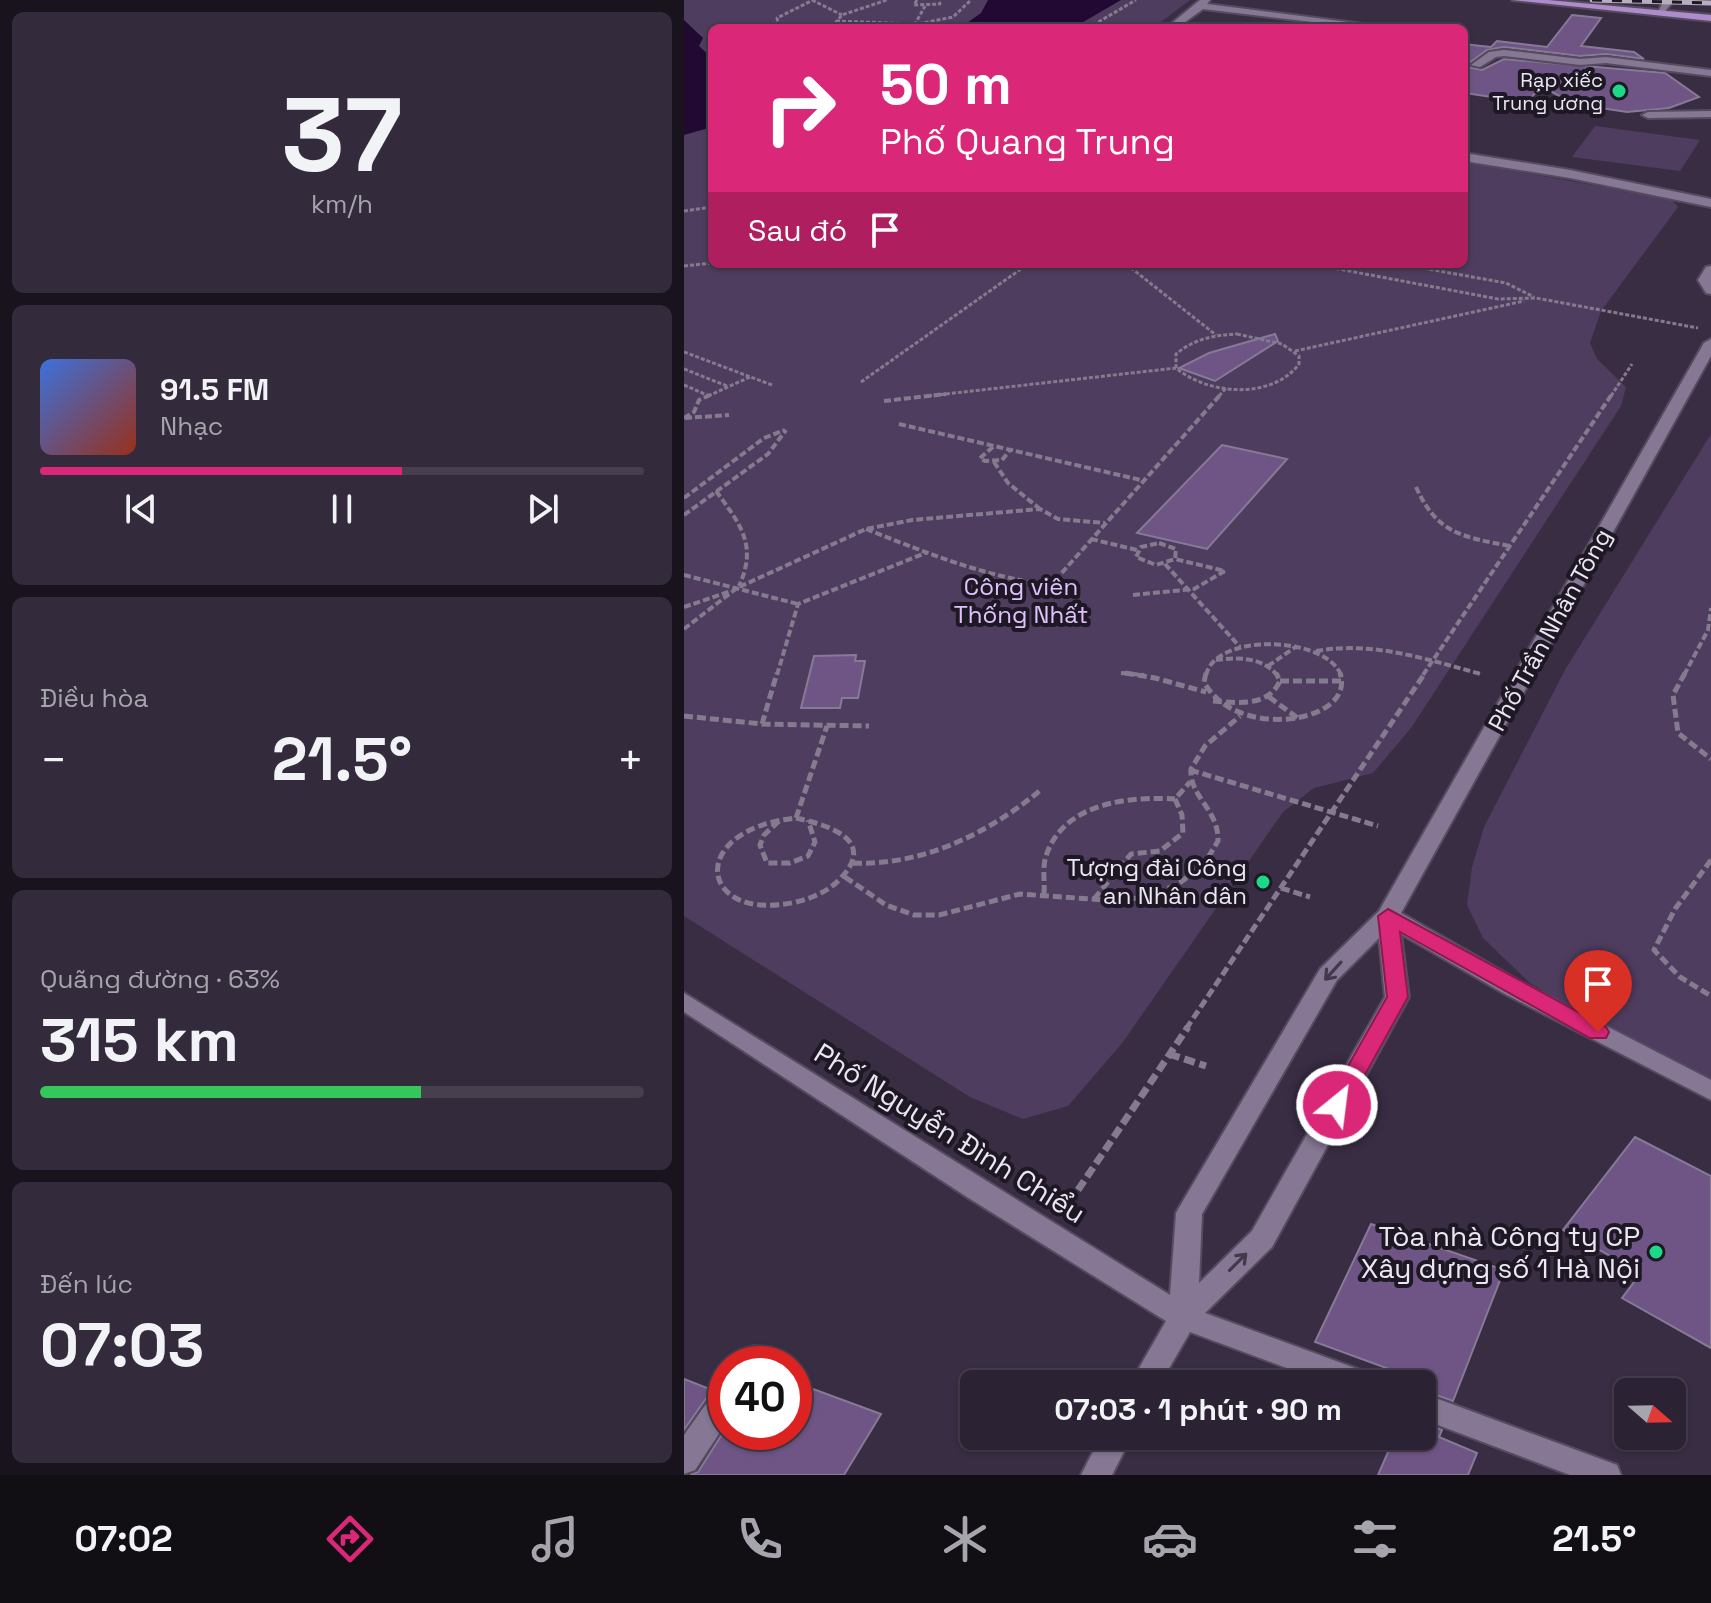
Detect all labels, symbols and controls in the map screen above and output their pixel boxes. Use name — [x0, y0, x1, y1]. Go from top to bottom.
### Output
text: 50 m — [880, 49, 1012, 120]
icon: right — [748, 56, 852, 160]
place label: Rạp xiếc Trung ương — [1492, 67, 1603, 116]
text: 37 — [282, 69, 402, 201]
marker: Rạp xiếc Trung ương — [1610, 82, 1628, 100]
text: Phố Quang Trung — [880, 119, 1175, 165]
text: km/h — [311, 187, 373, 221]
icon: arrive — [863, 208, 907, 252]
text: Sau đó — [748, 211, 847, 250]
text: 91.5 FM — [160, 370, 269, 409]
text: Nhạc — [160, 409, 223, 443]
icon: previous — [119, 487, 163, 531]
icon: pause — [320, 487, 364, 531]
icon: next — [521, 487, 565, 531]
street label: Phố Trần Nhân Tông — [1481, 523, 1618, 736]
park label: Công viên Thống Nhất — [954, 571, 1088, 630]
text: Điều hòa — [40, 681, 149, 715]
text: 21.5° — [272, 721, 412, 798]
text: − — [40, 732, 67, 788]
text: + — [617, 732, 644, 788]
place label: Tượng đài Công an Nhân dân — [1066, 852, 1247, 911]
marker: Tượng đài Công an Nhân dân — [1254, 873, 1272, 891]
pin — [1564, 950, 1632, 1032]
one-way arrow — [1324, 961, 1342, 981]
text: Quãng đường · 63% — [40, 962, 280, 996]
icon: arrive — [1576, 962, 1620, 1006]
text: 315 km — [40, 1002, 239, 1079]
street label: Phố Nguyễn Đình Chiểu — [808, 1035, 1092, 1231]
position arrow — [1295, 1063, 1379, 1147]
place label: Tòa nhà Công ty CP Xây dựng số 1 Hà Nội — [1361, 1218, 1640, 1286]
marker: Tòa nhà Công ty CP Xây dựng số 1 Hà Nội — [1647, 1243, 1665, 1261]
one-way arrow — [1228, 1253, 1247, 1272]
text: Đến lúc — [40, 1267, 133, 1301]
text: 07:03 — [40, 1307, 204, 1384]
speed limit sign: 40 — [708, 1346, 812, 1450]
north arrow — [1614, 1378, 1686, 1450]
map controls — [1614, 1378, 1686, 1450]
text: 07:03 · 1 phút · 90 m — [1054, 1390, 1342, 1429]
icon: directions — [322, 1511, 378, 1567]
icon: music — [527, 1511, 583, 1567]
icon: phone — [732, 1511, 788, 1567]
icon: climate — [937, 1511, 993, 1567]
icon: car — [1142, 1511, 1198, 1567]
icon: filters — [1347, 1511, 1403, 1567]
text: 07:02 — [75, 1516, 173, 1562]
text: 21.5° — [1552, 1516, 1636, 1562]

